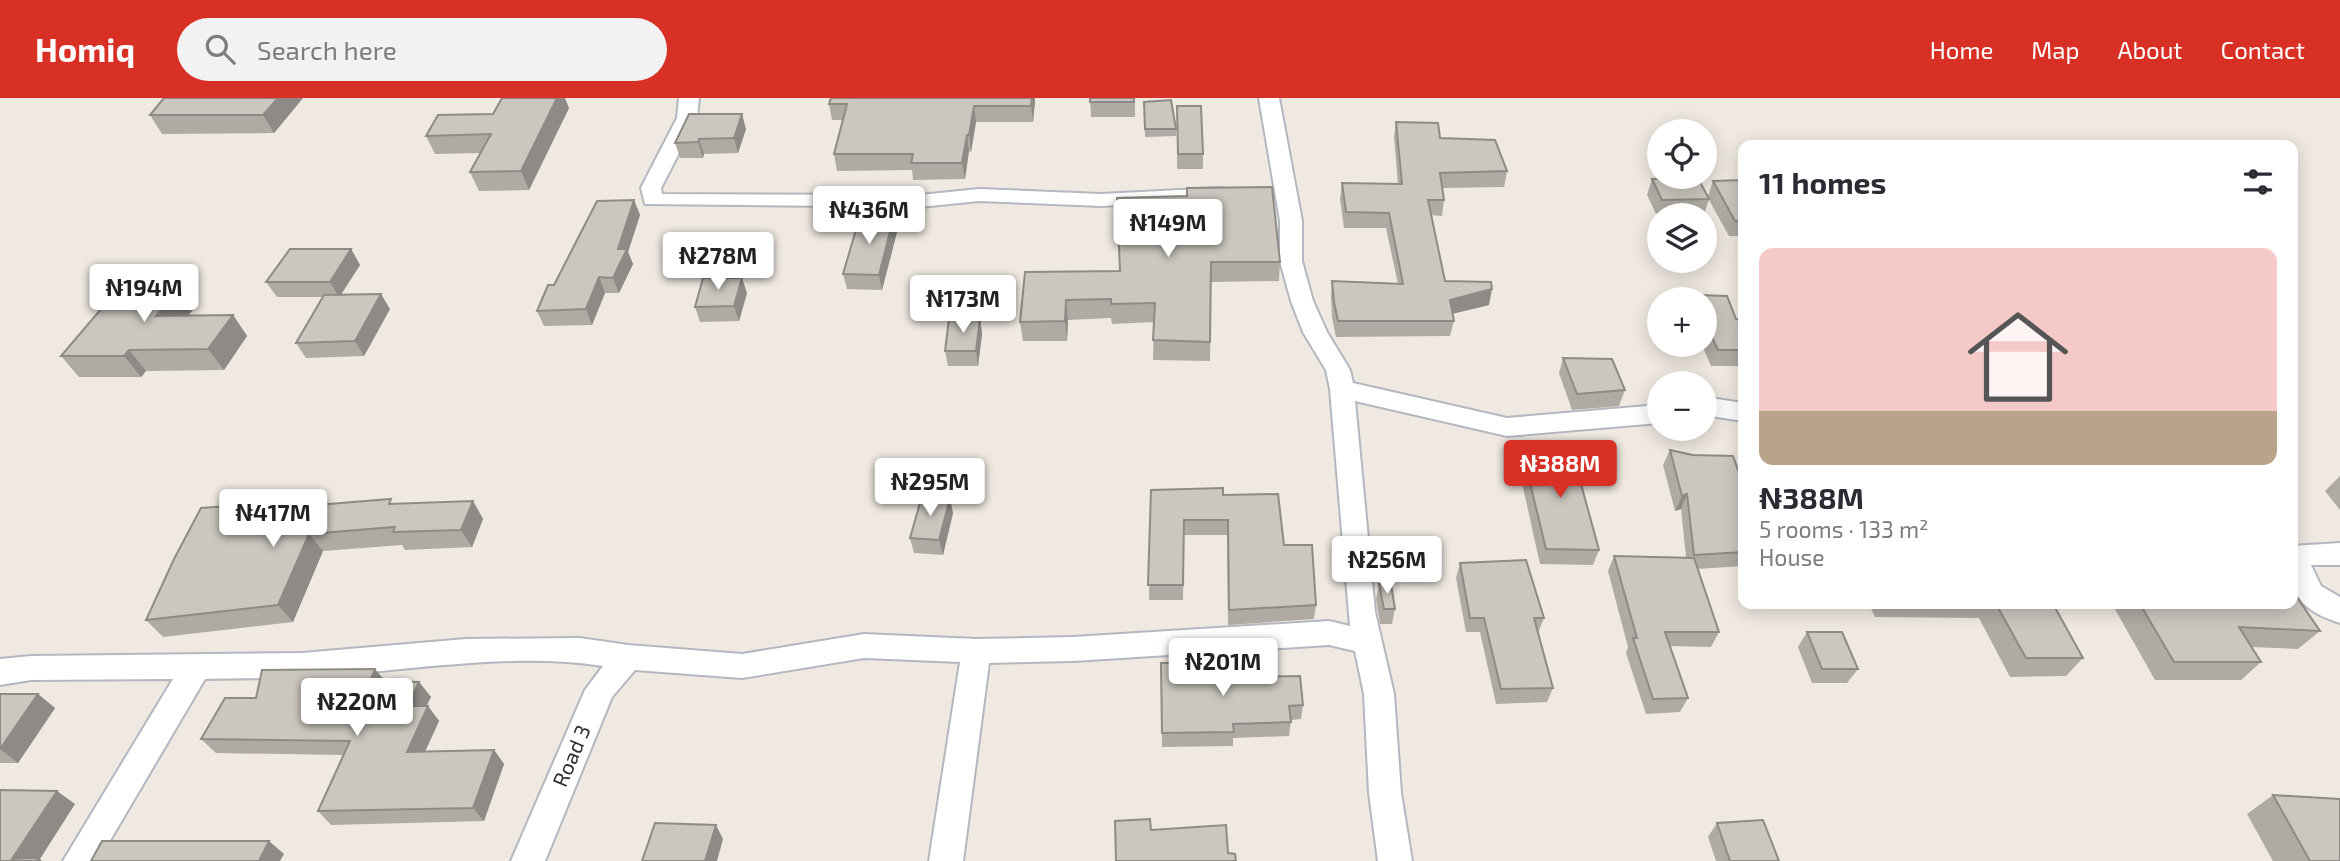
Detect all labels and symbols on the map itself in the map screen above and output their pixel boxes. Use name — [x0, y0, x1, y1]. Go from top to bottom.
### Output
pin: ₦436M — [820, 186, 918, 246]
pin: ₦149M — [1119, 200, 1217, 259]
pin: ₦278M — [669, 232, 767, 292]
pin: ₦194M — [95, 264, 193, 324]
pin: ₦173M — [914, 275, 1012, 335]
pin: ₦388M — [1511, 440, 1609, 500]
pin: ₦295M — [881, 458, 979, 518]
pin: ₦417M — [224, 490, 322, 549]
pin: ₦256M — [1338, 536, 1436, 596]
pin: ₦201M — [1174, 638, 1272, 698]
pin: ₦220M — [308, 678, 406, 738]
street label: Road 3 — [546, 721, 595, 790]

